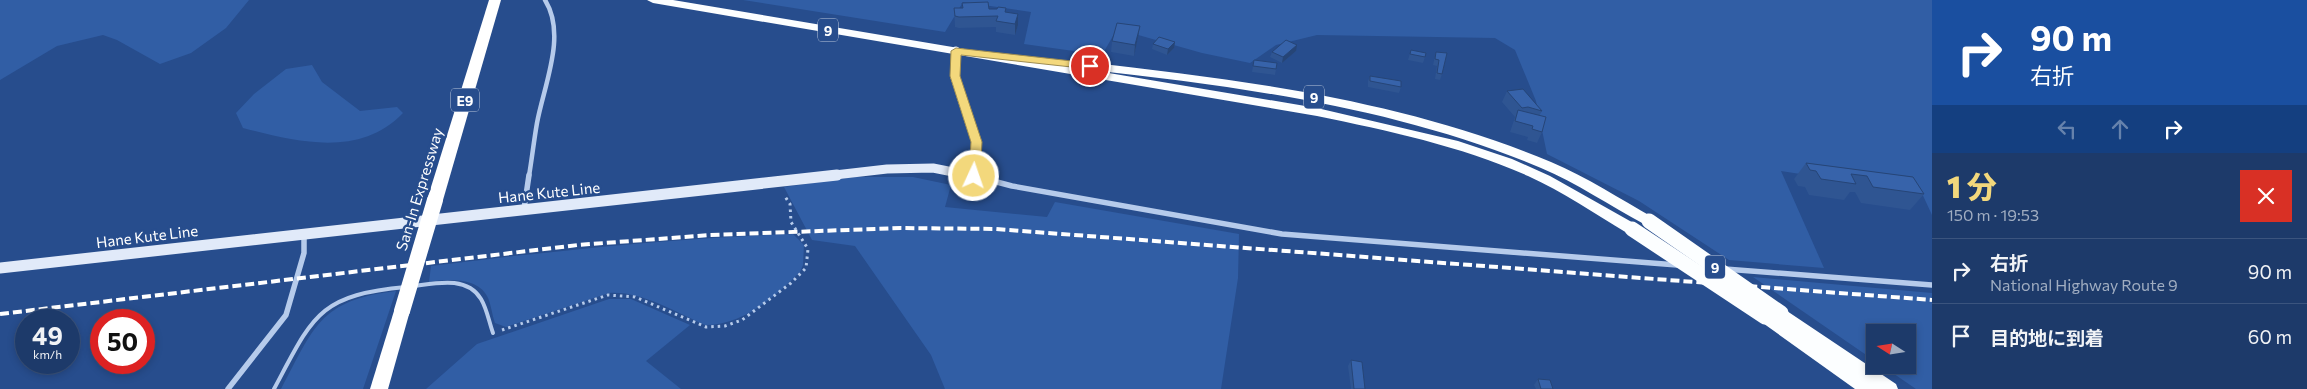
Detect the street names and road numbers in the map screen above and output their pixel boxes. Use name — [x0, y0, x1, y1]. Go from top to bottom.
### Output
road number: 9 — [818, 18, 838, 42]
road number: 9 — [1304, 85, 1324, 108]
road number: E9 — [451, 88, 479, 112]
street label: San-In Expressway — [392, 125, 446, 253]
street label: Hane Kute Line — [497, 178, 601, 206]
street label: Hane Kute Line — [95, 221, 199, 251]
road number: 9 — [1705, 256, 1725, 278]

